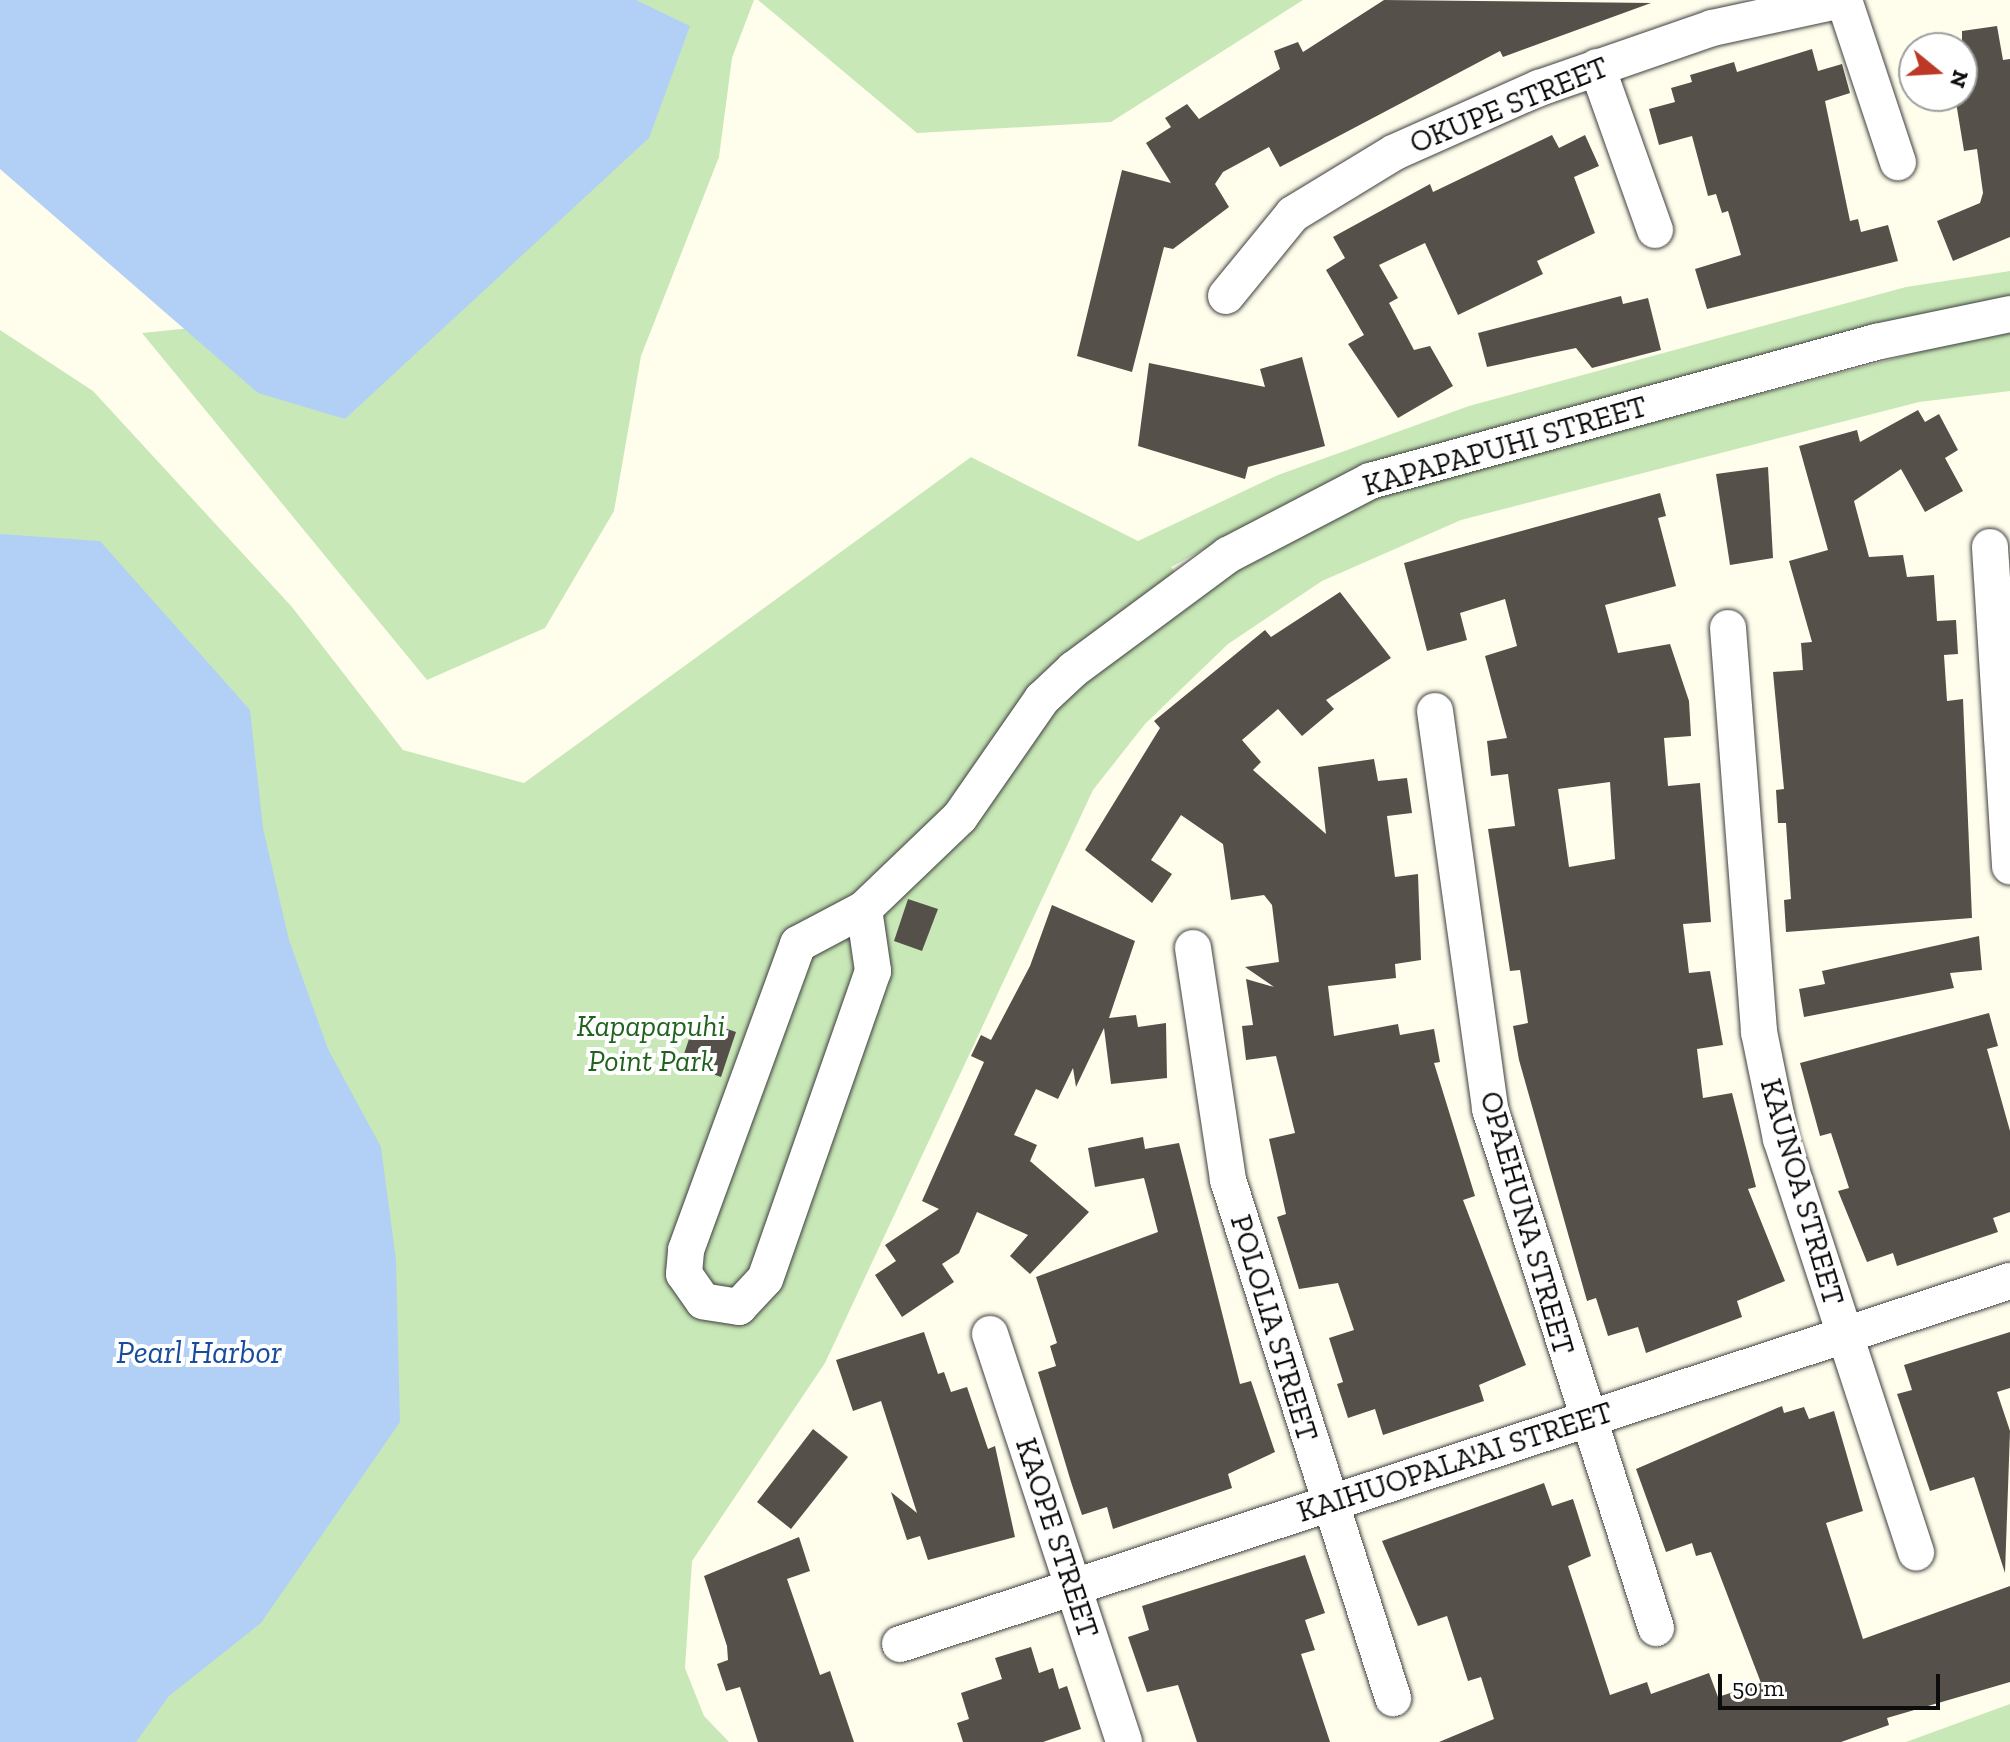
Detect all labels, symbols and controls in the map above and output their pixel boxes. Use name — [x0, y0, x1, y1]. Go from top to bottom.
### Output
north arrow — [1898, 32, 1978, 112]
street label: OKUPE STREET — [1405, 49, 1613, 161]
text: N — [1944, 67, 1975, 91]
street label: KAPAPAPUHI STREET — [1359, 388, 1651, 504]
park label: Kapapapuhi Point Park — [577, 1008, 725, 1078]
street label: KAUNOA STREET — [1752, 1074, 1852, 1310]
street label: OPAEHUNA STREET — [1472, 1087, 1582, 1359]
street label: POLOLIA STREET — [1222, 1210, 1326, 1446]
water label: Pearl Harbor — [116, 1333, 282, 1371]
street label: KAIHUOPALA'AI STREET — [1293, 1394, 1617, 1530]
street label: KAOPE STREET — [1008, 1434, 1106, 1642]
scale bar — [1722, 1658, 1944, 1708]
text: 50 m — [1732, 1673, 1784, 1702]

